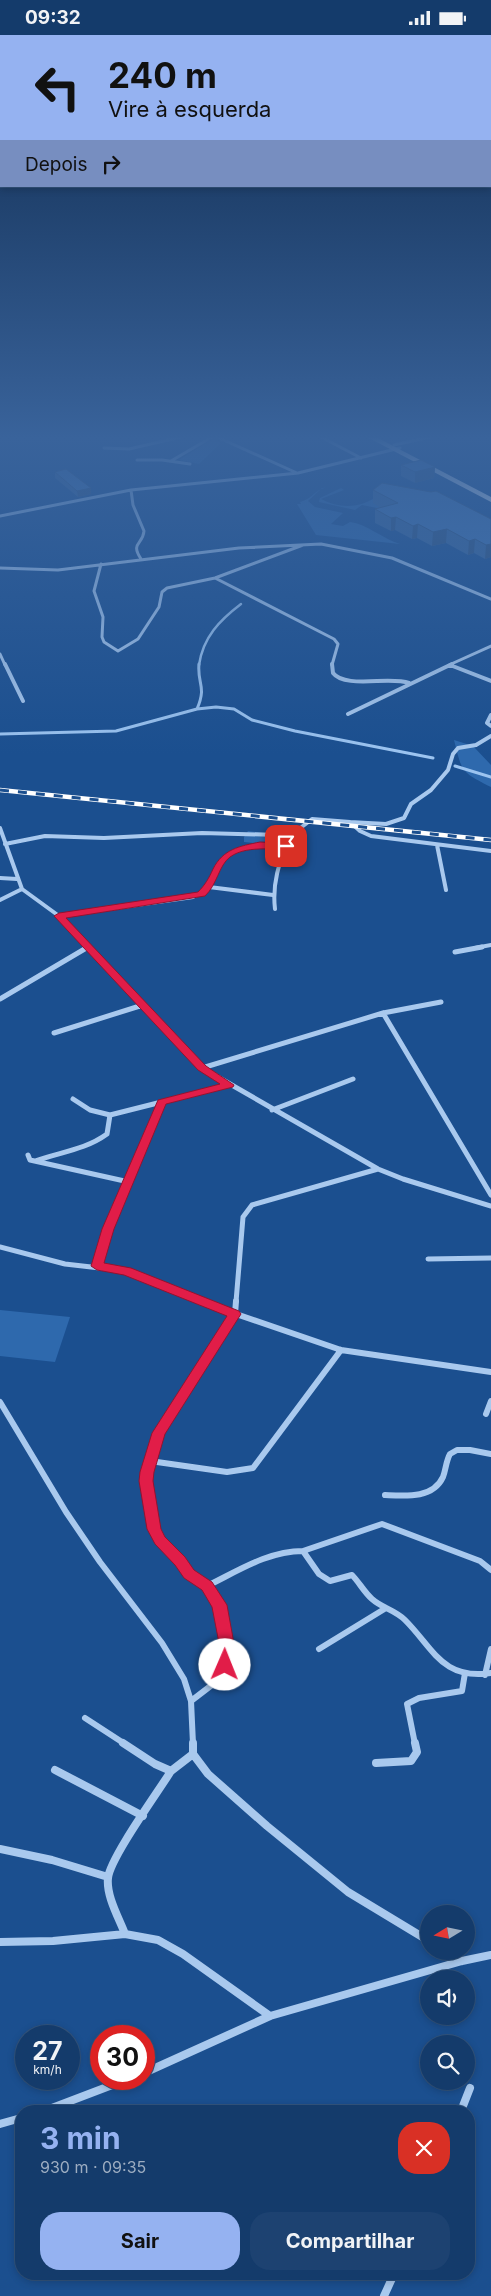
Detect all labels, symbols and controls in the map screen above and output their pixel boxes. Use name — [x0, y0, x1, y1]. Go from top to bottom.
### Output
text: 09:32 — [25, 6, 81, 29]
text: 240 m — [108, 54, 217, 96]
icon: left — [25, 55, 90, 120]
text: Vire à esquerda — [108, 96, 271, 122]
icon: right — [97, 150, 125, 178]
text: Depois — [25, 153, 87, 176]
pin — [265, 825, 307, 867]
icon: arrive — [272, 832, 300, 860]
position arrow — [198, 1638, 250, 1690]
north arrow — [420, 1905, 475, 1960]
map controls — [420, 1905, 475, 2090]
button: sound — [420, 1970, 475, 2025]
speed limit sign: 30 — [90, 2025, 155, 2090]
button: search — [420, 2035, 475, 2090]
text: 27 — [32, 2036, 63, 2066]
text: km/h — [33, 2062, 62, 2077]
text: 3 min — [40, 2120, 121, 2156]
button: close — [398, 2122, 450, 2174]
text: 930 m · 09:35 — [40, 2157, 146, 2177]
button: Sair — [40, 2212, 240, 2270]
button: Compartilhar — [250, 2212, 450, 2270]

